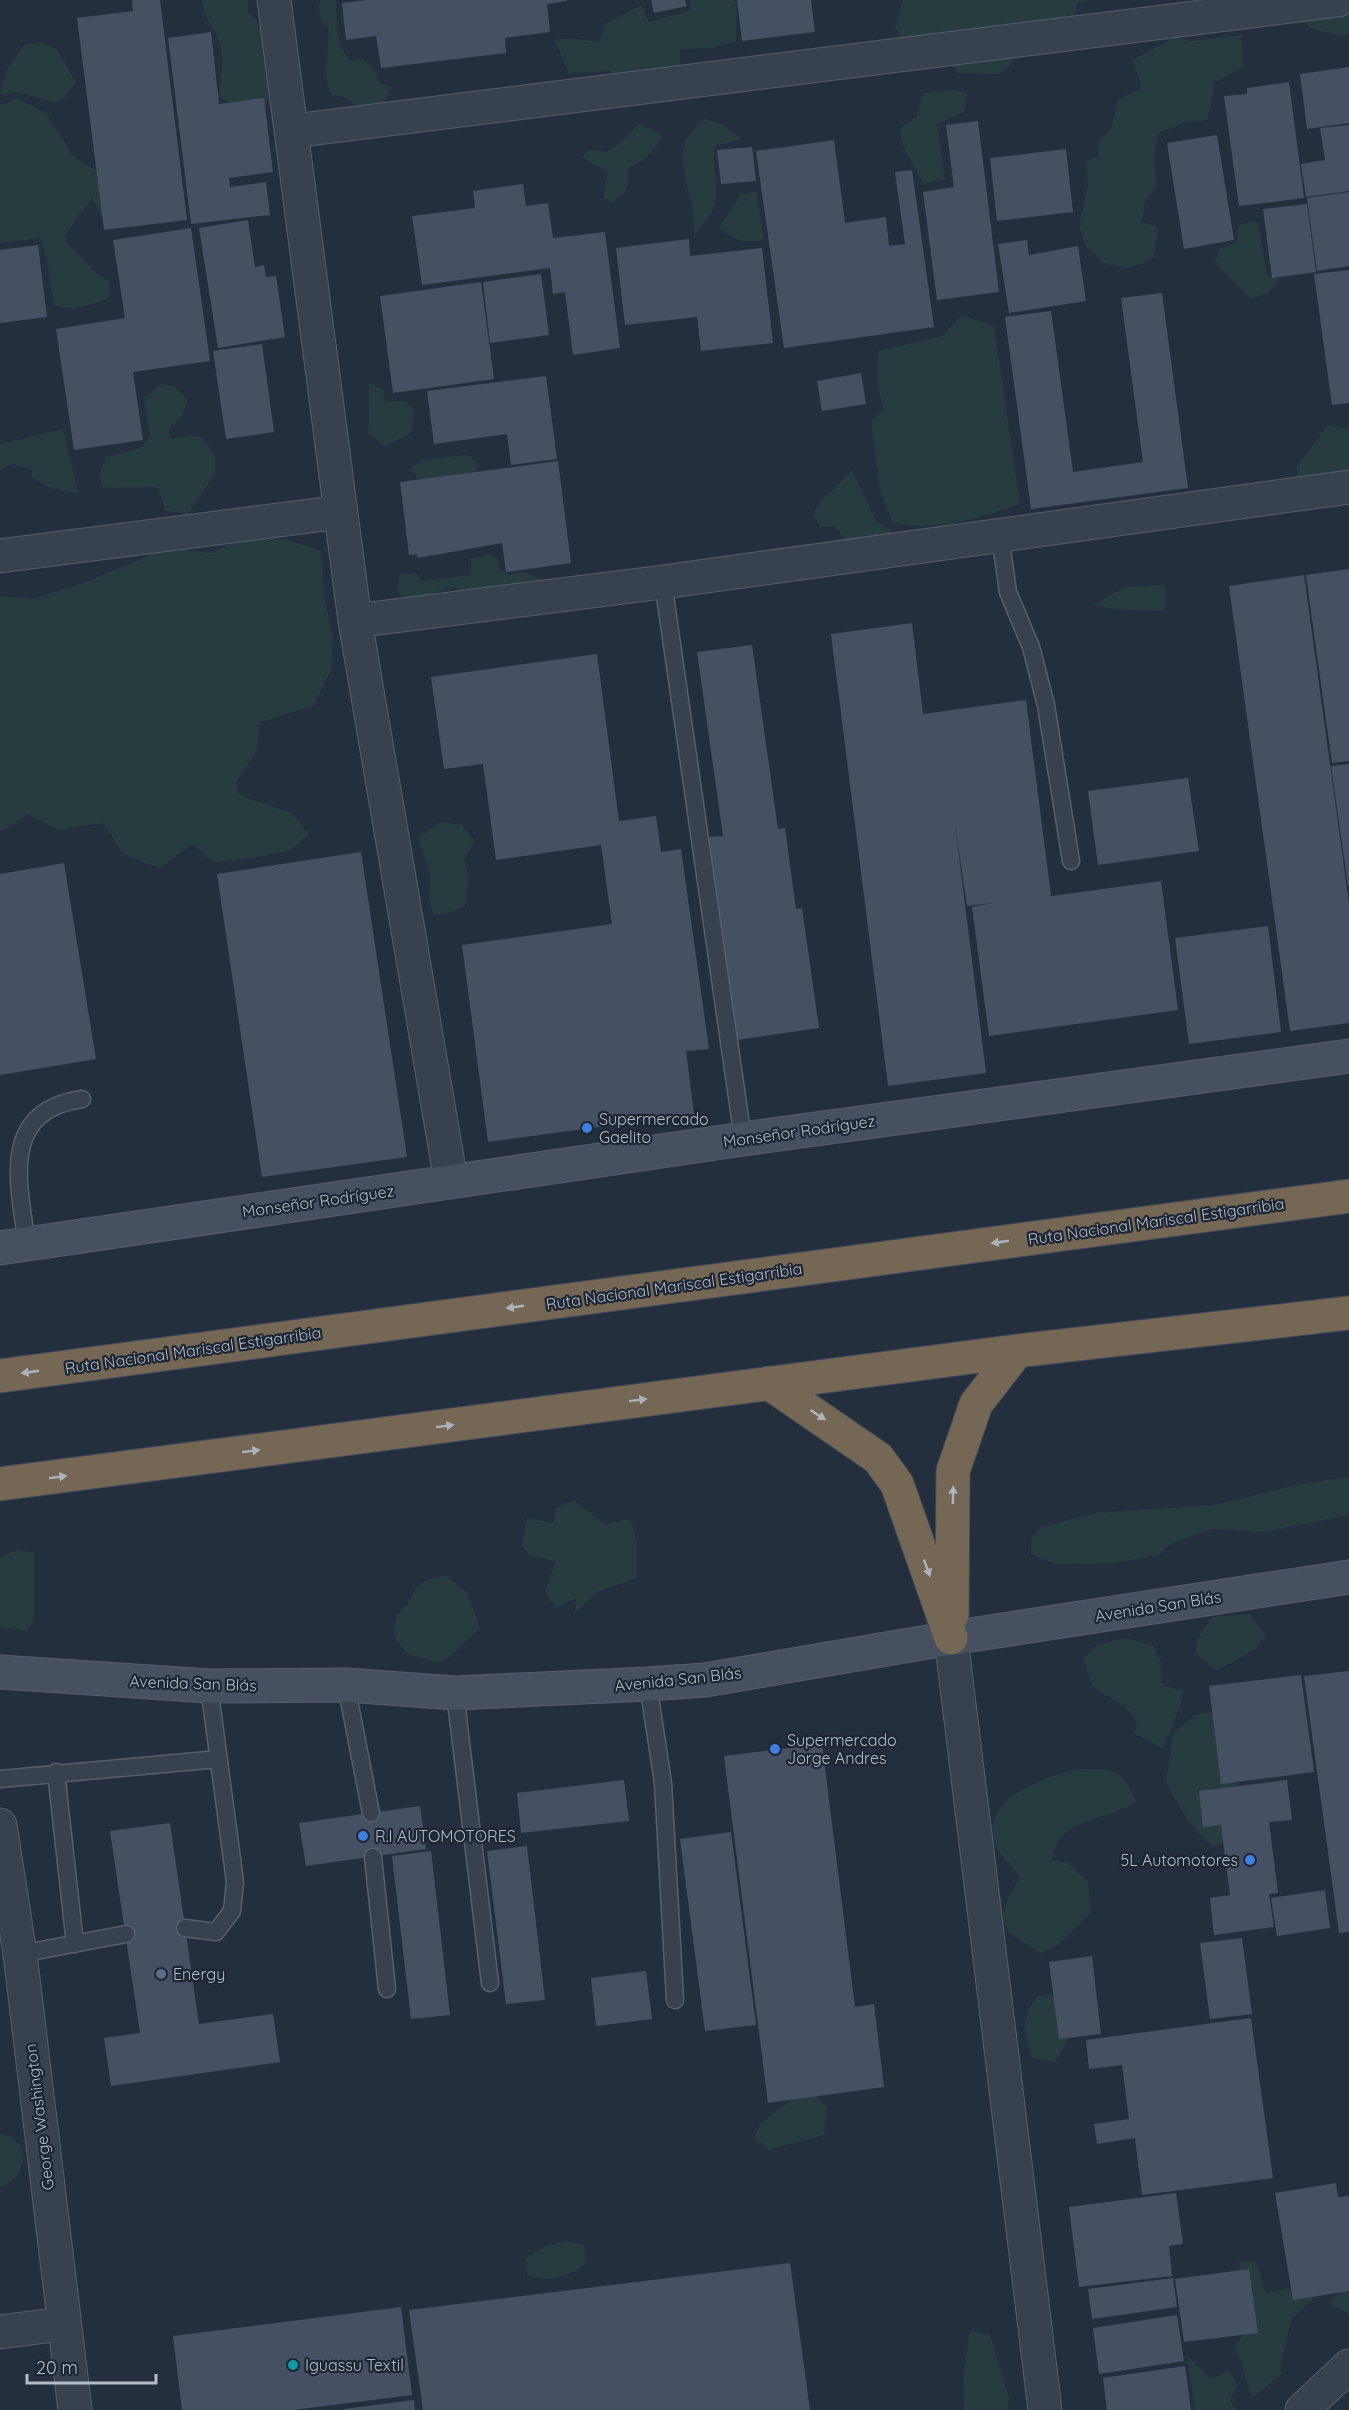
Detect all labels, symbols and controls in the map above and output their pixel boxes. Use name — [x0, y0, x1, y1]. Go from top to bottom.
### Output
place label: Supermercado Gaelito — [599, 1109, 709, 1147]
street label: Monseñor Rodríguez — [722, 1110, 876, 1152]
marker: Supermercado Gaelito — [580, 1121, 594, 1135]
street label: Monseñor Rodríguez — [241, 1180, 395, 1222]
street label: Ruta Nacional Mariscal Estigarribia — [1027, 1193, 1285, 1249]
one-way arrow — [990, 1238, 1009, 1247]
street label: Ruta Nacional Mariscal Estigarribia — [545, 1258, 803, 1314]
one-way arrow — [505, 1302, 524, 1312]
street label: Ruta Nacional Mariscal Estigarribia — [64, 1322, 322, 1378]
one-way arrow — [21, 1367, 40, 1376]
one-way arrow — [629, 1396, 648, 1405]
one-way arrow — [809, 1410, 826, 1421]
one-way arrow — [435, 1421, 454, 1430]
one-way arrow — [242, 1447, 261, 1456]
one-way arrow — [49, 1472, 68, 1481]
one-way arrow — [948, 1486, 958, 1505]
one-way arrow — [922, 1559, 932, 1577]
street label: Avenida San Blás — [1094, 1586, 1222, 1626]
street label: Avenida San Blás — [614, 1662, 742, 1696]
street label: Avenida San Blás — [129, 1671, 257, 1695]
place label: Supermercado Jorge Andres — [787, 1730, 897, 1768]
marker: Supermercado Jorge Andres — [768, 1742, 782, 1756]
place label: R.I AUTOMOTORES — [375, 1826, 516, 1846]
marker: R.I AUTOMOTORES — [356, 1829, 370, 1843]
place label: 5L Automotores — [1120, 1850, 1238, 1870]
marker: 5L Automotores — [1243, 1853, 1257, 1867]
place label: Energy — [173, 1964, 225, 1984]
marker: Energy — [154, 1967, 168, 1981]
street label: George Washington — [20, 2043, 58, 2191]
scale bar — [27, 2347, 156, 2385]
place label: Iguassu Textil — [305, 2355, 404, 2375]
text: 20 m — [36, 2356, 78, 2379]
marker: Iguassu Textil — [286, 2358, 300, 2372]

